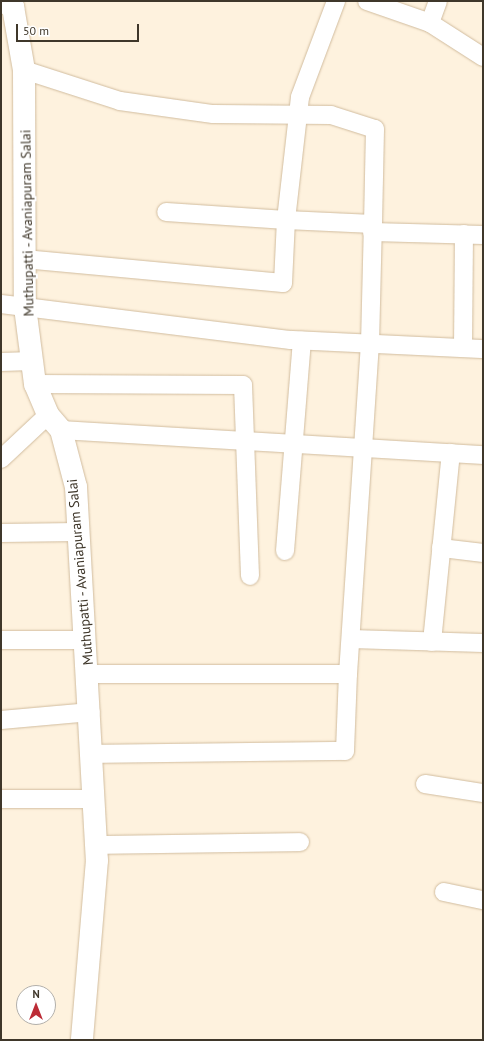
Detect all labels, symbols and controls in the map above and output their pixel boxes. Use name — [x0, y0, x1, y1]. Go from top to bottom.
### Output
scale bar — [18, 16, 141, 42]
text: 50 m — [23, 23, 49, 38]
street label: Muthupatti - Avaniapuram Salai — [17, 128, 37, 318]
street label: Muthupatti - Avaniapuram Salai — [63, 477, 97, 667]
north arrow — [16, 985, 56, 1025]
text: N — [32, 987, 40, 1001]

